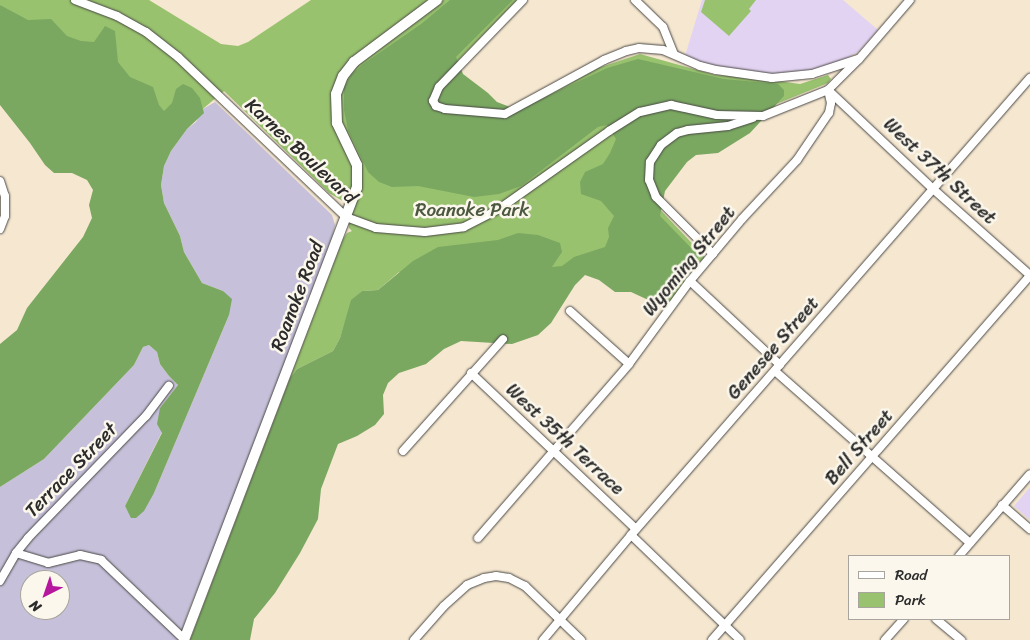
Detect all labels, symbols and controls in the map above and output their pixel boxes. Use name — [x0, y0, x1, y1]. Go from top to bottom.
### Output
street label: Karnes Boulevard — [240, 93, 362, 209]
street label: West 37th Street — [879, 113, 1001, 229]
park label: Roanoke Park — [415, 199, 529, 221]
street label: Wyoming Street — [638, 202, 740, 320]
street label: Roanoke Road — [266, 238, 328, 354]
street label: Genesee Street — [722, 292, 824, 404]
street label: West 35th Terrace — [501, 378, 629, 500]
street label: Bell Street — [820, 405, 898, 489]
street label: Terrace Street — [20, 418, 122, 522]
legend — [848, 555, 1010, 620]
text: Road — [895, 562, 927, 588]
north arrow — [20, 570, 70, 620]
text: Park — [895, 587, 926, 613]
text: N — [24, 593, 47, 619]

